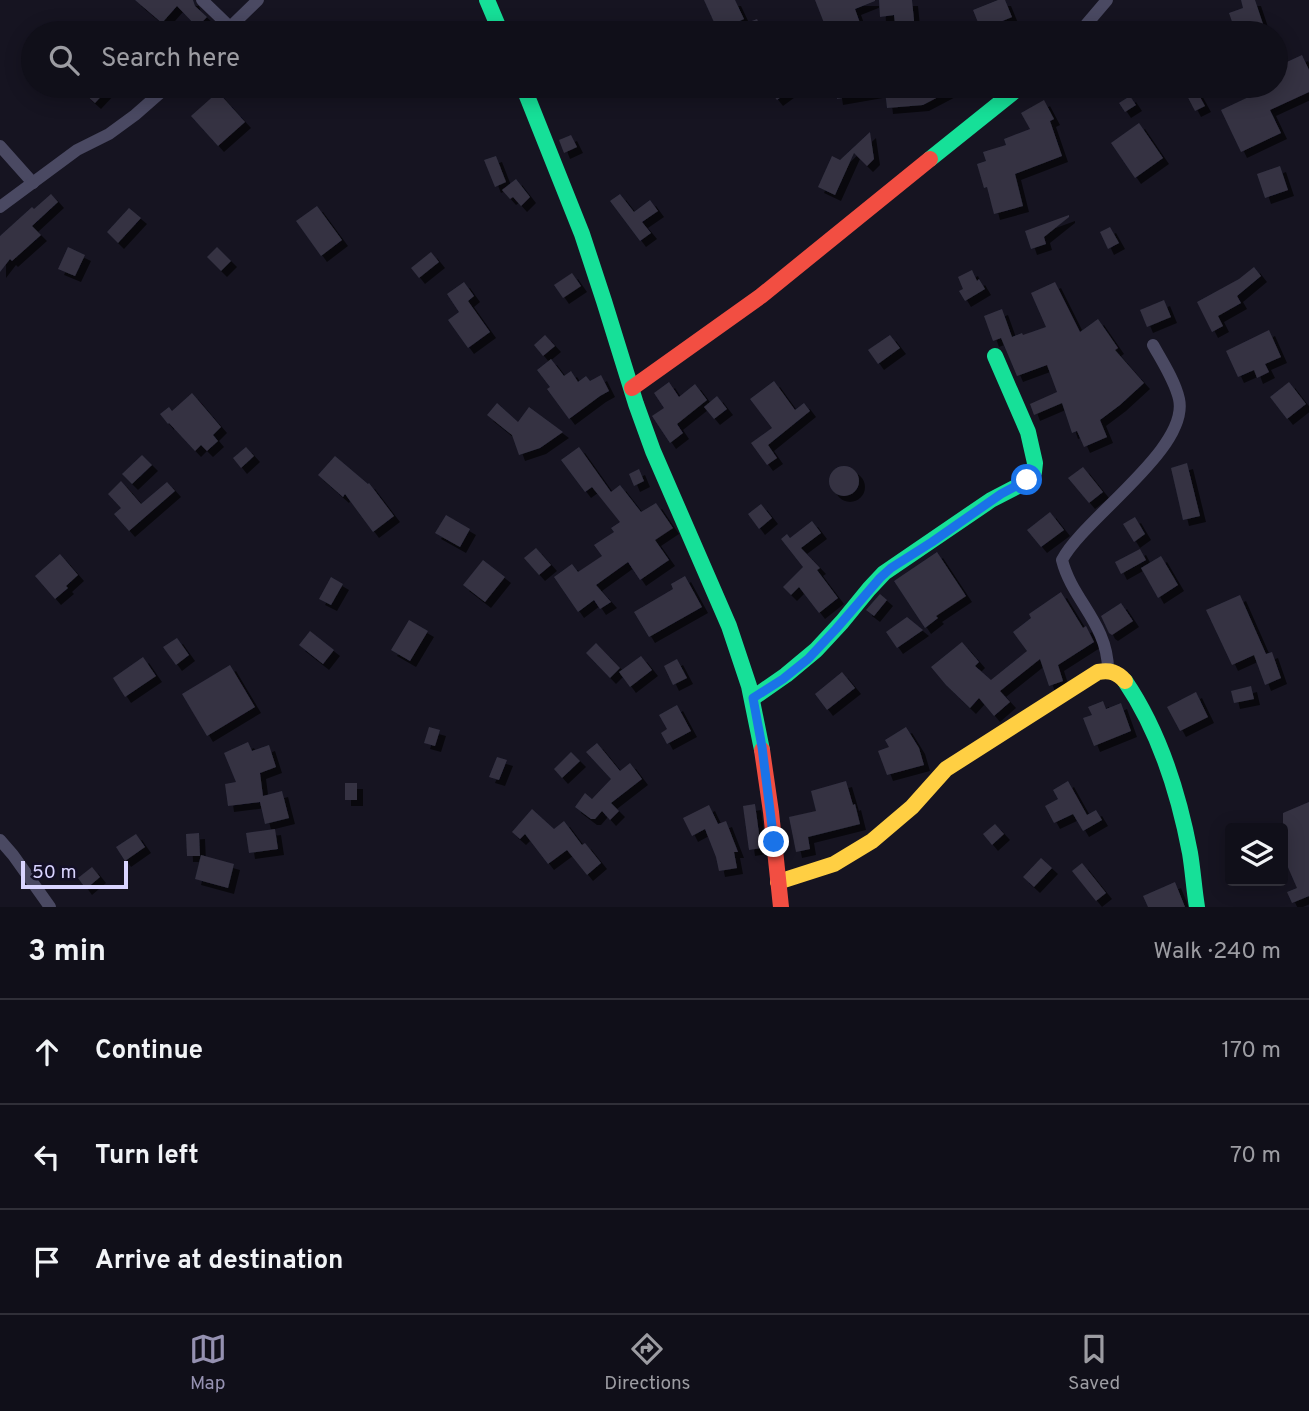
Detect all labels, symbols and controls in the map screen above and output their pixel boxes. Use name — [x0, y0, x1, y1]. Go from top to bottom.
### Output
search box — [21, 21, 1288, 98]
icon: search — [45, 41, 83, 79]
text: Search here — [101, 43, 240, 76]
route start — [1011, 464, 1042, 495]
map controls — [1225, 823, 1288, 886]
button: layers — [1225, 823, 1288, 886]
route end — [758, 826, 789, 857]
scale bar — [21, 858, 128, 890]
text: 50 m — [32, 861, 77, 885]
text: 3 min — [28, 934, 106, 971]
text: Walk · 240 m — [1153, 938, 1281, 967]
icon: ahead — [28, 1033, 66, 1071]
text: Continue — [95, 1035, 203, 1068]
text: 170 m — [1222, 1037, 1281, 1066]
icon: left — [28, 1138, 66, 1176]
text: Turn left — [95, 1140, 199, 1173]
text: 70 m — [1230, 1142, 1281, 1171]
icon: arrive — [28, 1243, 66, 1281]
text: Arrive at destination — [95, 1245, 343, 1278]
tab: Map — [189, 1330, 227, 1396]
tab: Directions — [604, 1330, 691, 1396]
tab: Saved — [1068, 1330, 1120, 1396]

